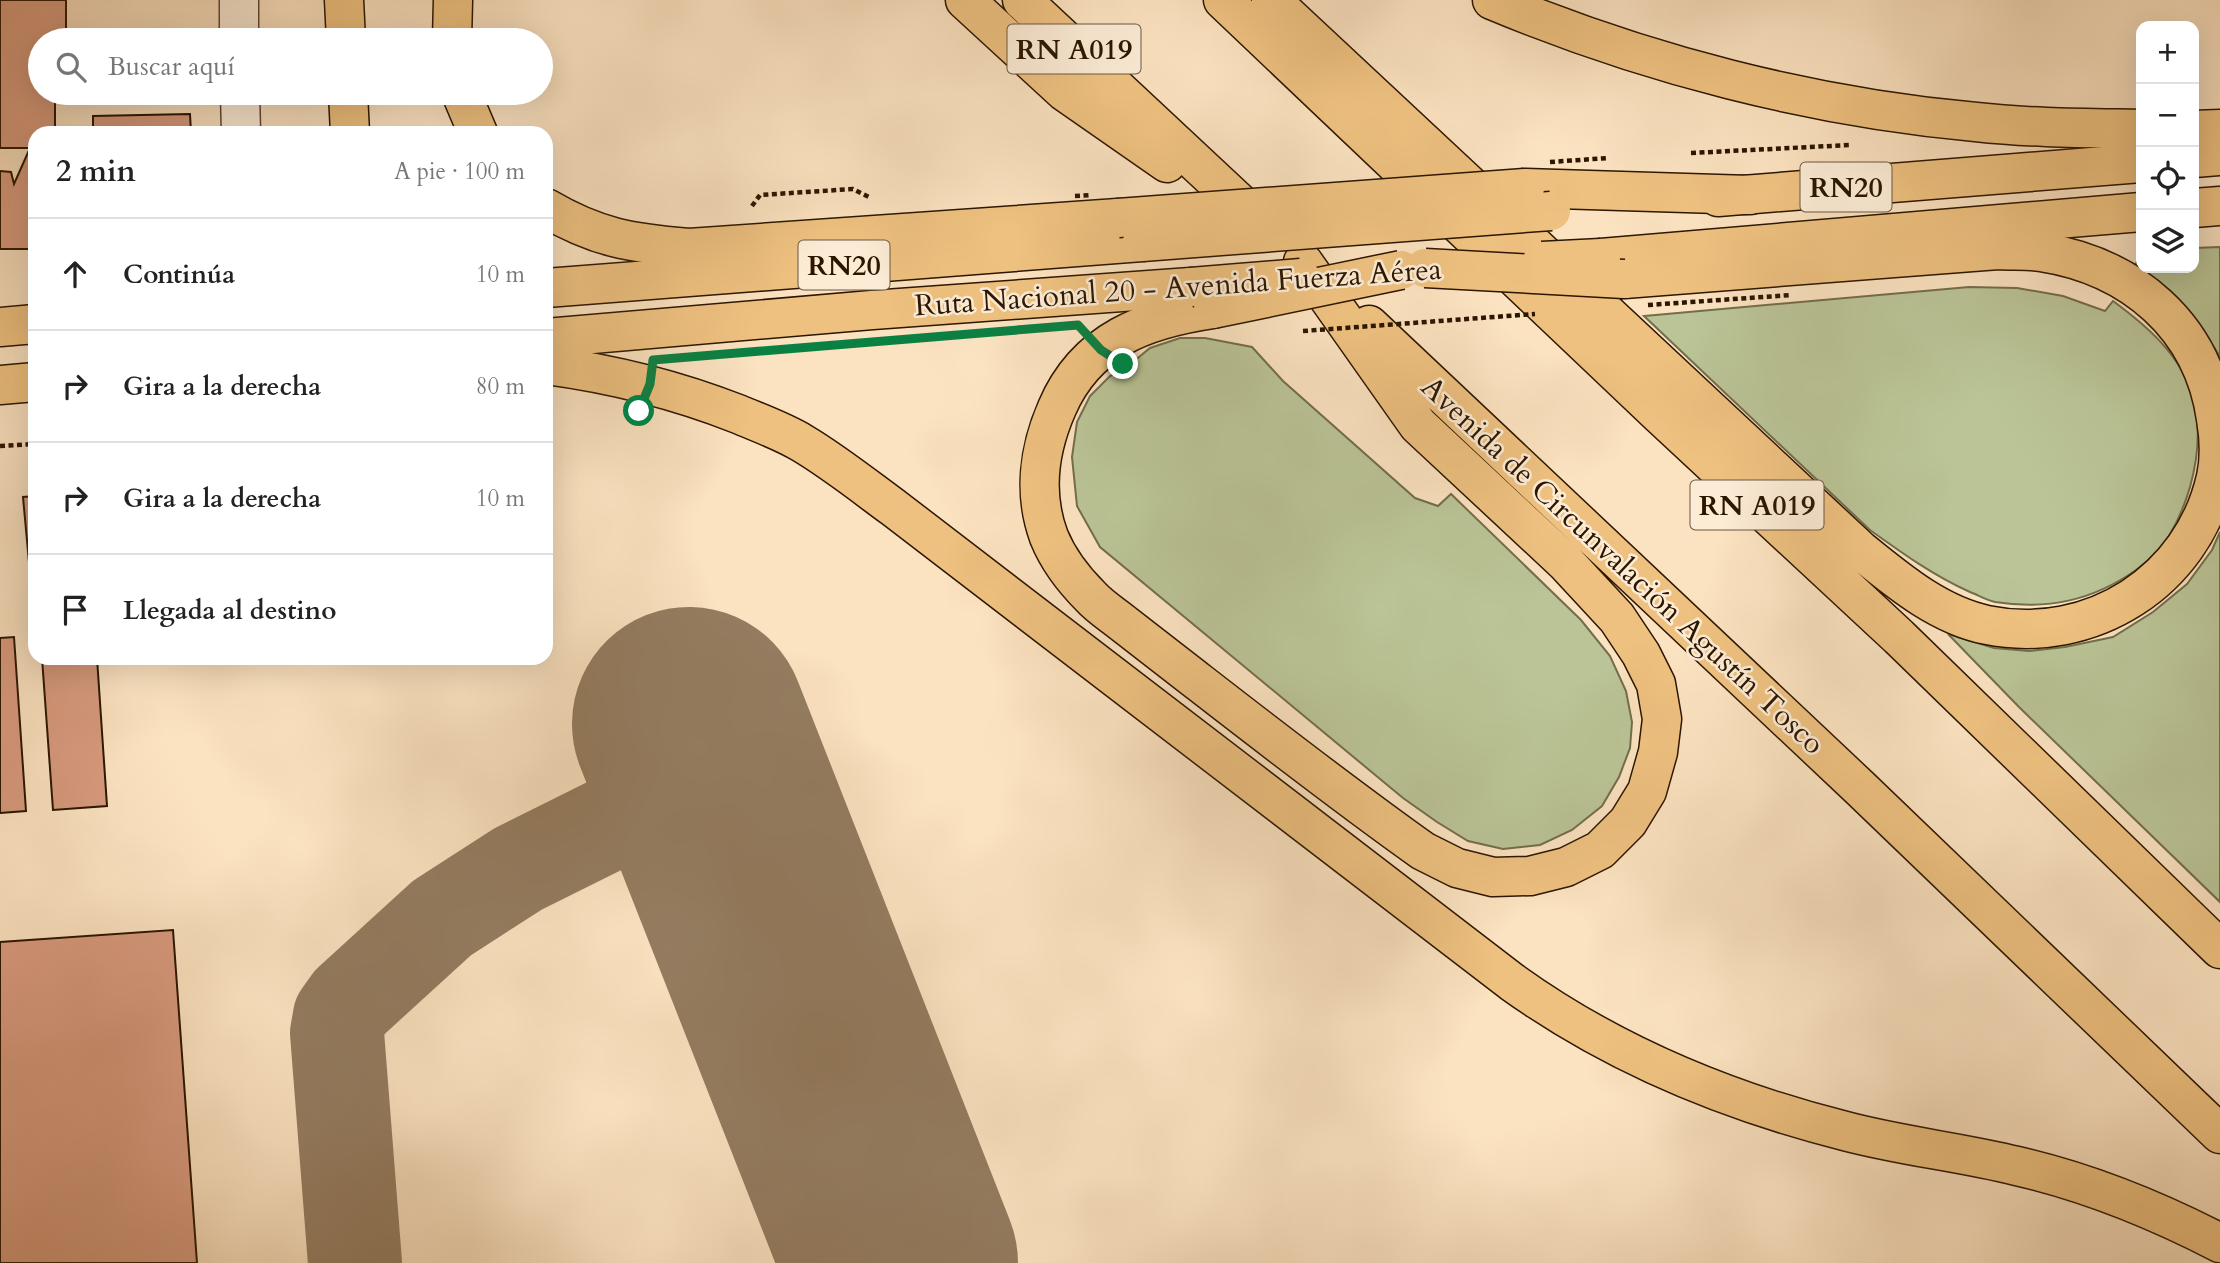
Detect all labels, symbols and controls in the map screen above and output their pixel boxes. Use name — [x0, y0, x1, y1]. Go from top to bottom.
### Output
map controls — [2136, 21, 2199, 273]
button: + — [2136, 21, 2199, 84]
road number: RN A019 — [1007, 24, 1140, 74]
search box — [28, 28, 553, 105]
icon: search — [52, 48, 90, 86]
text: Buscar aquí — [108, 49, 235, 84]
button: − — [2136, 84, 2199, 147]
button: locate — [2136, 147, 2199, 210]
text: 2 min — [56, 151, 136, 192]
text: A pie · 100 m — [394, 156, 525, 187]
road number: RN20 — [1800, 162, 1892, 212]
button: layers — [2136, 210, 2199, 273]
road number: RN20 — [798, 240, 890, 290]
street label: Ruta Nacional 20 - Avenida Fuerza Aérea — [913, 249, 1443, 326]
icon: ahead — [56, 255, 94, 293]
text: Continúa — [123, 257, 235, 292]
text: 10 m — [476, 259, 525, 290]
route end — [1107, 348, 1138, 379]
icon: right — [56, 367, 94, 405]
street label: Avenida de Circunvalación Agustín Tosco — [1412, 367, 1833, 764]
text: Gira a la derecha — [123, 369, 321, 404]
text: 80 m — [476, 371, 525, 402]
route start — [623, 395, 654, 426]
icon: right — [56, 479, 94, 517]
road number: RN A019 — [1690, 480, 1824, 530]
text: Gira a la derecha — [123, 481, 321, 516]
text: 10 m — [476, 483, 525, 514]
icon: arrive — [56, 591, 94, 629]
text: Llegada al destino — [123, 593, 337, 628]

